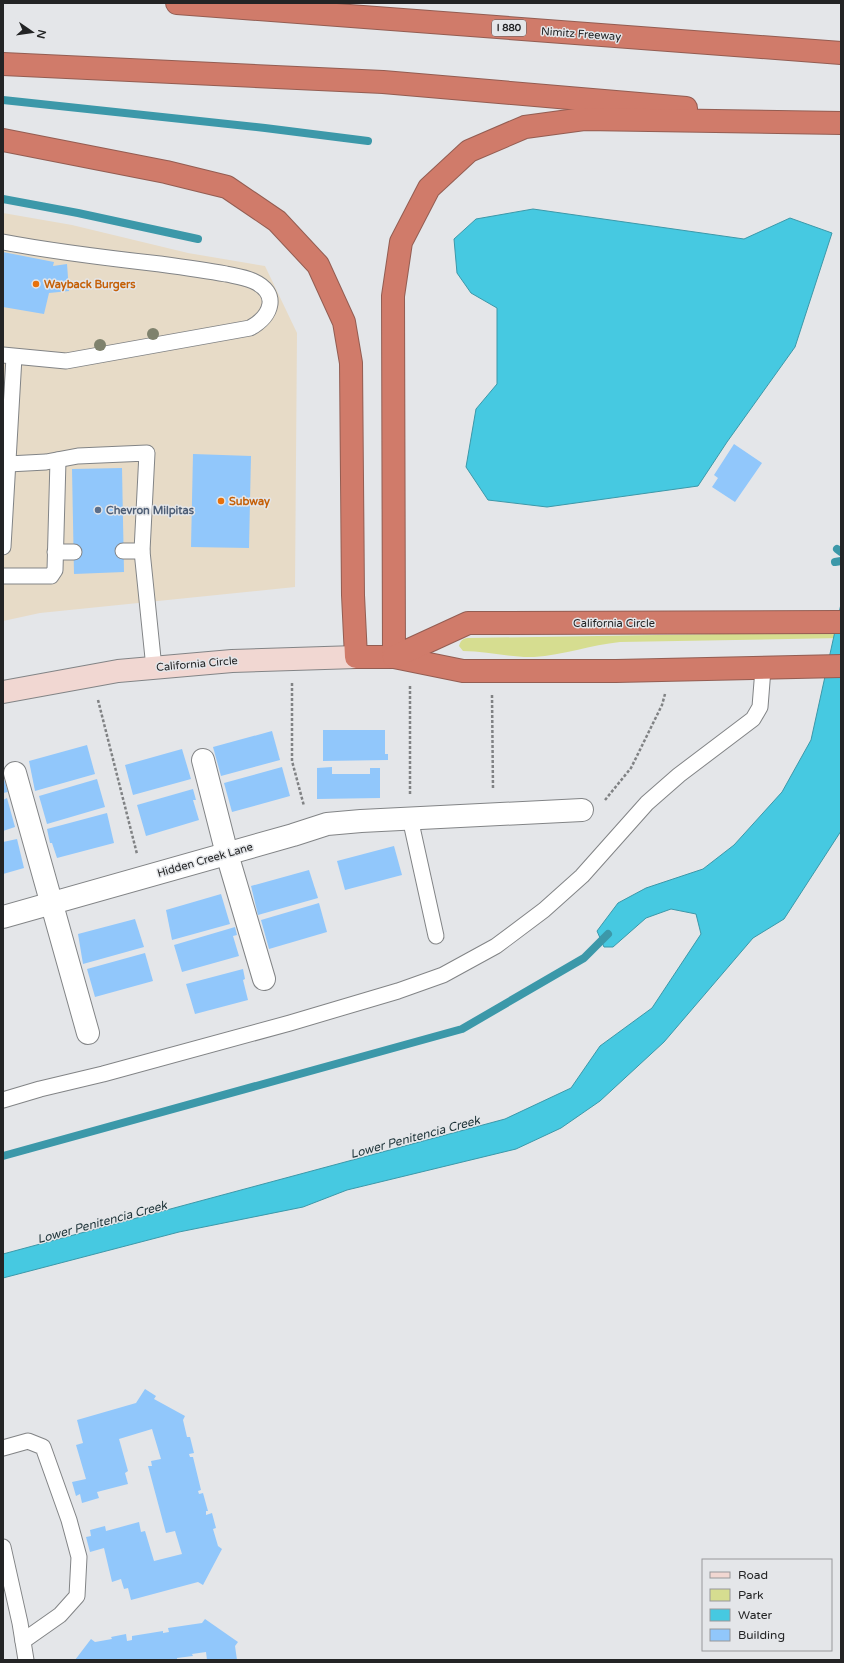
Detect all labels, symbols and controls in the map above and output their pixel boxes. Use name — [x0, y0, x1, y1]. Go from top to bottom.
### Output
north arrow — [12, 12, 52, 52]
road number: I 880 — [492, 20, 526, 36]
street label: Nimitz Freeway — [540, 25, 622, 43]
text: N — [34, 28, 49, 40]
place label: Wayback Burgers — [44, 278, 136, 292]
marker: Wayback Burgers — [31, 279, 41, 289]
place label: Subway — [229, 495, 270, 509]
marker: Subway — [216, 496, 226, 506]
place label: Chevron Milpitas — [106, 504, 195, 518]
marker: Chevron Milpitas — [93, 505, 103, 515]
street label: California Circle — [573, 617, 655, 630]
street label: California Circle — [156, 654, 238, 674]
street label: Hidden Creek Lane — [156, 840, 254, 880]
water label: Lower Penitencia Creek — [349, 1113, 483, 1161]
water label: Lower Penitencia Creek — [36, 1198, 170, 1246]
legend — [702, 1559, 832, 1651]
text: Road — [738, 1568, 768, 1582]
text: Park — [738, 1588, 764, 1602]
text: Water — [738, 1608, 773, 1622]
text: Building — [738, 1628, 785, 1642]

